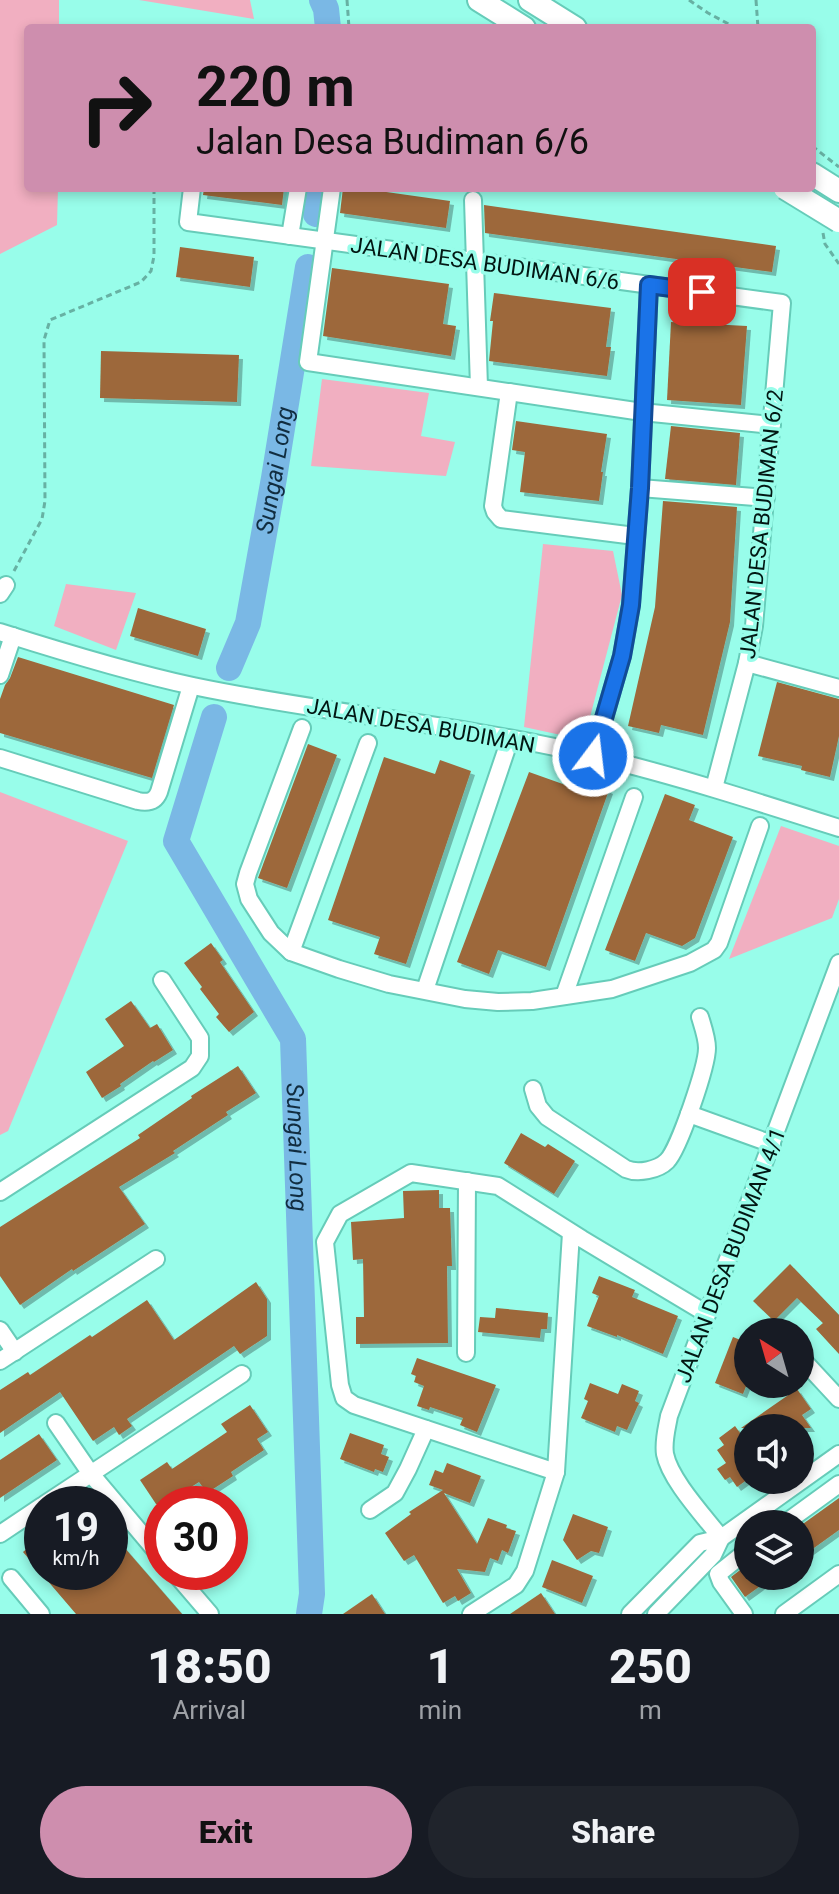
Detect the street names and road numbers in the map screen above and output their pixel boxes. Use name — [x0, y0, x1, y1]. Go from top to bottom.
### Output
street label: JALAN DESA BUDIMAN 6/6 — [349, 232, 621, 295]
street label: JALAN DESA BUDIMAN 6/2 — [735, 388, 788, 660]
street label: JALAN DESA BUDIMAN — [305, 693, 537, 758]
street label: JALAN DESA BUDIMAN 4/1 — [670, 1124, 791, 1386]

